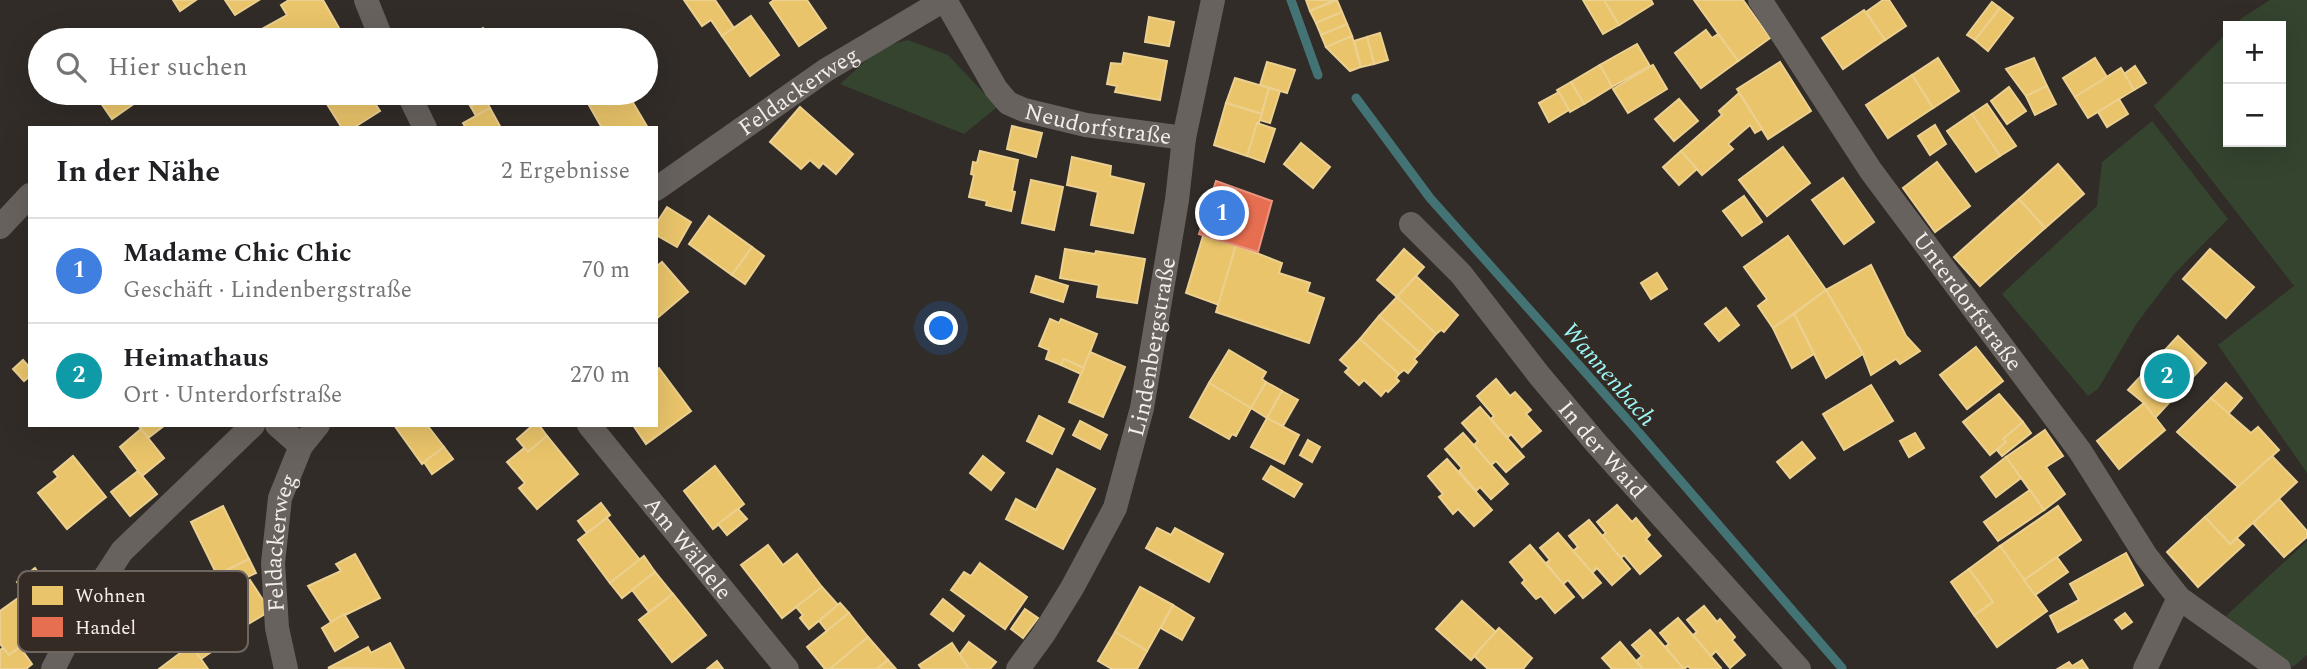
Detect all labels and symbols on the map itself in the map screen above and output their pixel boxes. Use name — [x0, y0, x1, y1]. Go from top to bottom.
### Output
street label: Feldackerweg — [731, 38, 866, 146]
street label: Neudorfstraße — [1021, 95, 1173, 155]
pin: 1 — [1199, 187, 1245, 239]
street label: Unterdorfstraße — [1903, 225, 2031, 379]
street label: Lindenbergstraße — [1119, 254, 1186, 441]
your location — [924, 311, 958, 345]
water label: Wannenbach — [1553, 314, 1664, 435]
pin: 2 — [2144, 350, 2190, 402]
street label: In der Waid — [1549, 393, 1654, 507]
street label: Feldackerweg — [257, 468, 307, 613]
street label: Am Wäldele — [635, 489, 740, 608]
legend — [18, 571, 248, 652]
text: Wohnen — [75, 582, 146, 611]
text: Handel — [75, 614, 136, 643]

